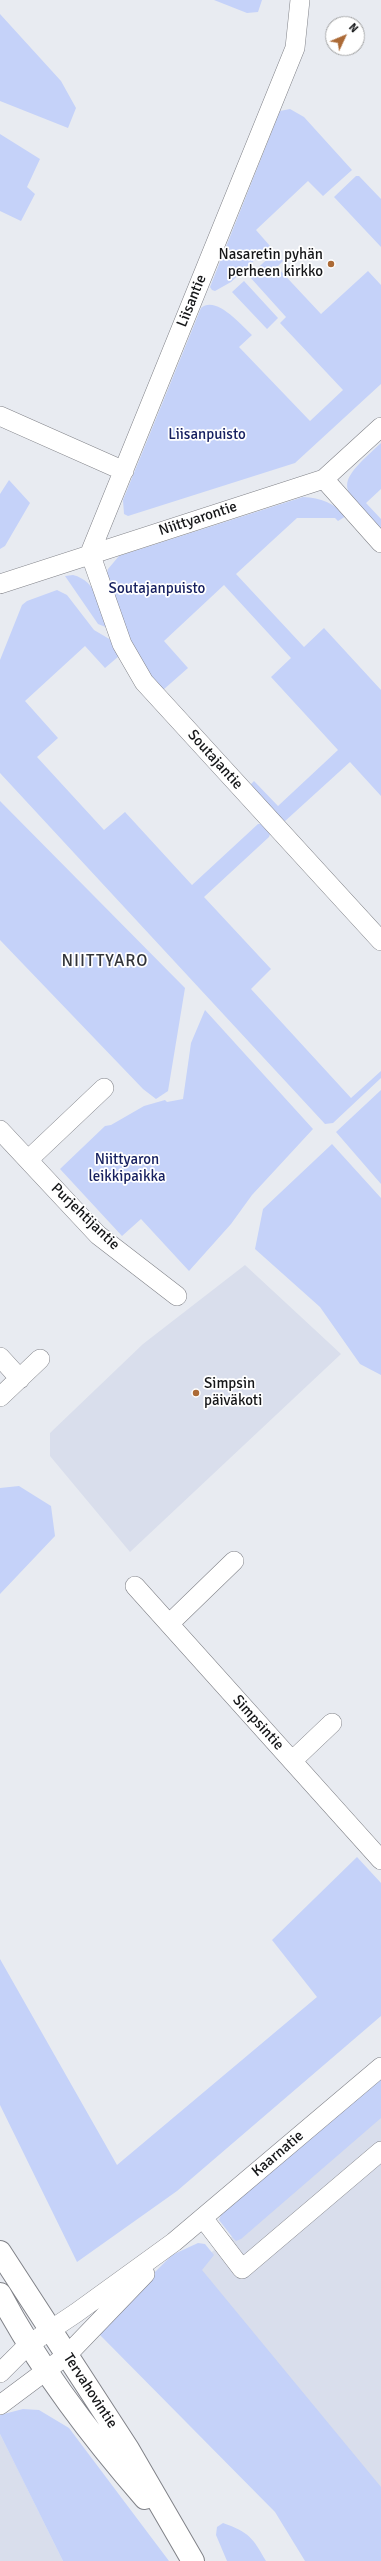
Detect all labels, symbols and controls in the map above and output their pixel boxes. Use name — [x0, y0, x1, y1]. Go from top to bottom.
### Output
north arrow — [325, 16, 365, 56]
text: N — [346, 21, 361, 35]
place label: Nasaretin pyhän perheen kirkko — [218, 246, 323, 281]
marker: Nasaretin pyhän perheen kirkko — [326, 259, 336, 269]
street label: Liisantie — [173, 272, 211, 330]
park label: Liisanpuisto — [168, 426, 246, 444]
street label: Niittyarontie — [157, 498, 239, 540]
park label: Soutajanpuisto — [109, 580, 205, 598]
street label: Soutajantie — [184, 726, 246, 794]
district label: NIITTYARO — [62, 952, 148, 972]
park label: Niittyaron leikkipaikka — [88, 1151, 166, 1186]
street label: Purjehtijantie — [47, 1180, 123, 1254]
place label: Simpsin päiväkoti — [204, 1375, 262, 1410]
marker: Simpsin päiväkoti — [191, 1388, 201, 1398]
street label: Simpsintie — [229, 1692, 287, 1754]
street label: Kaarnatie — [248, 2127, 308, 2181]
street label: Tervahovintie — [59, 2350, 121, 2432]

